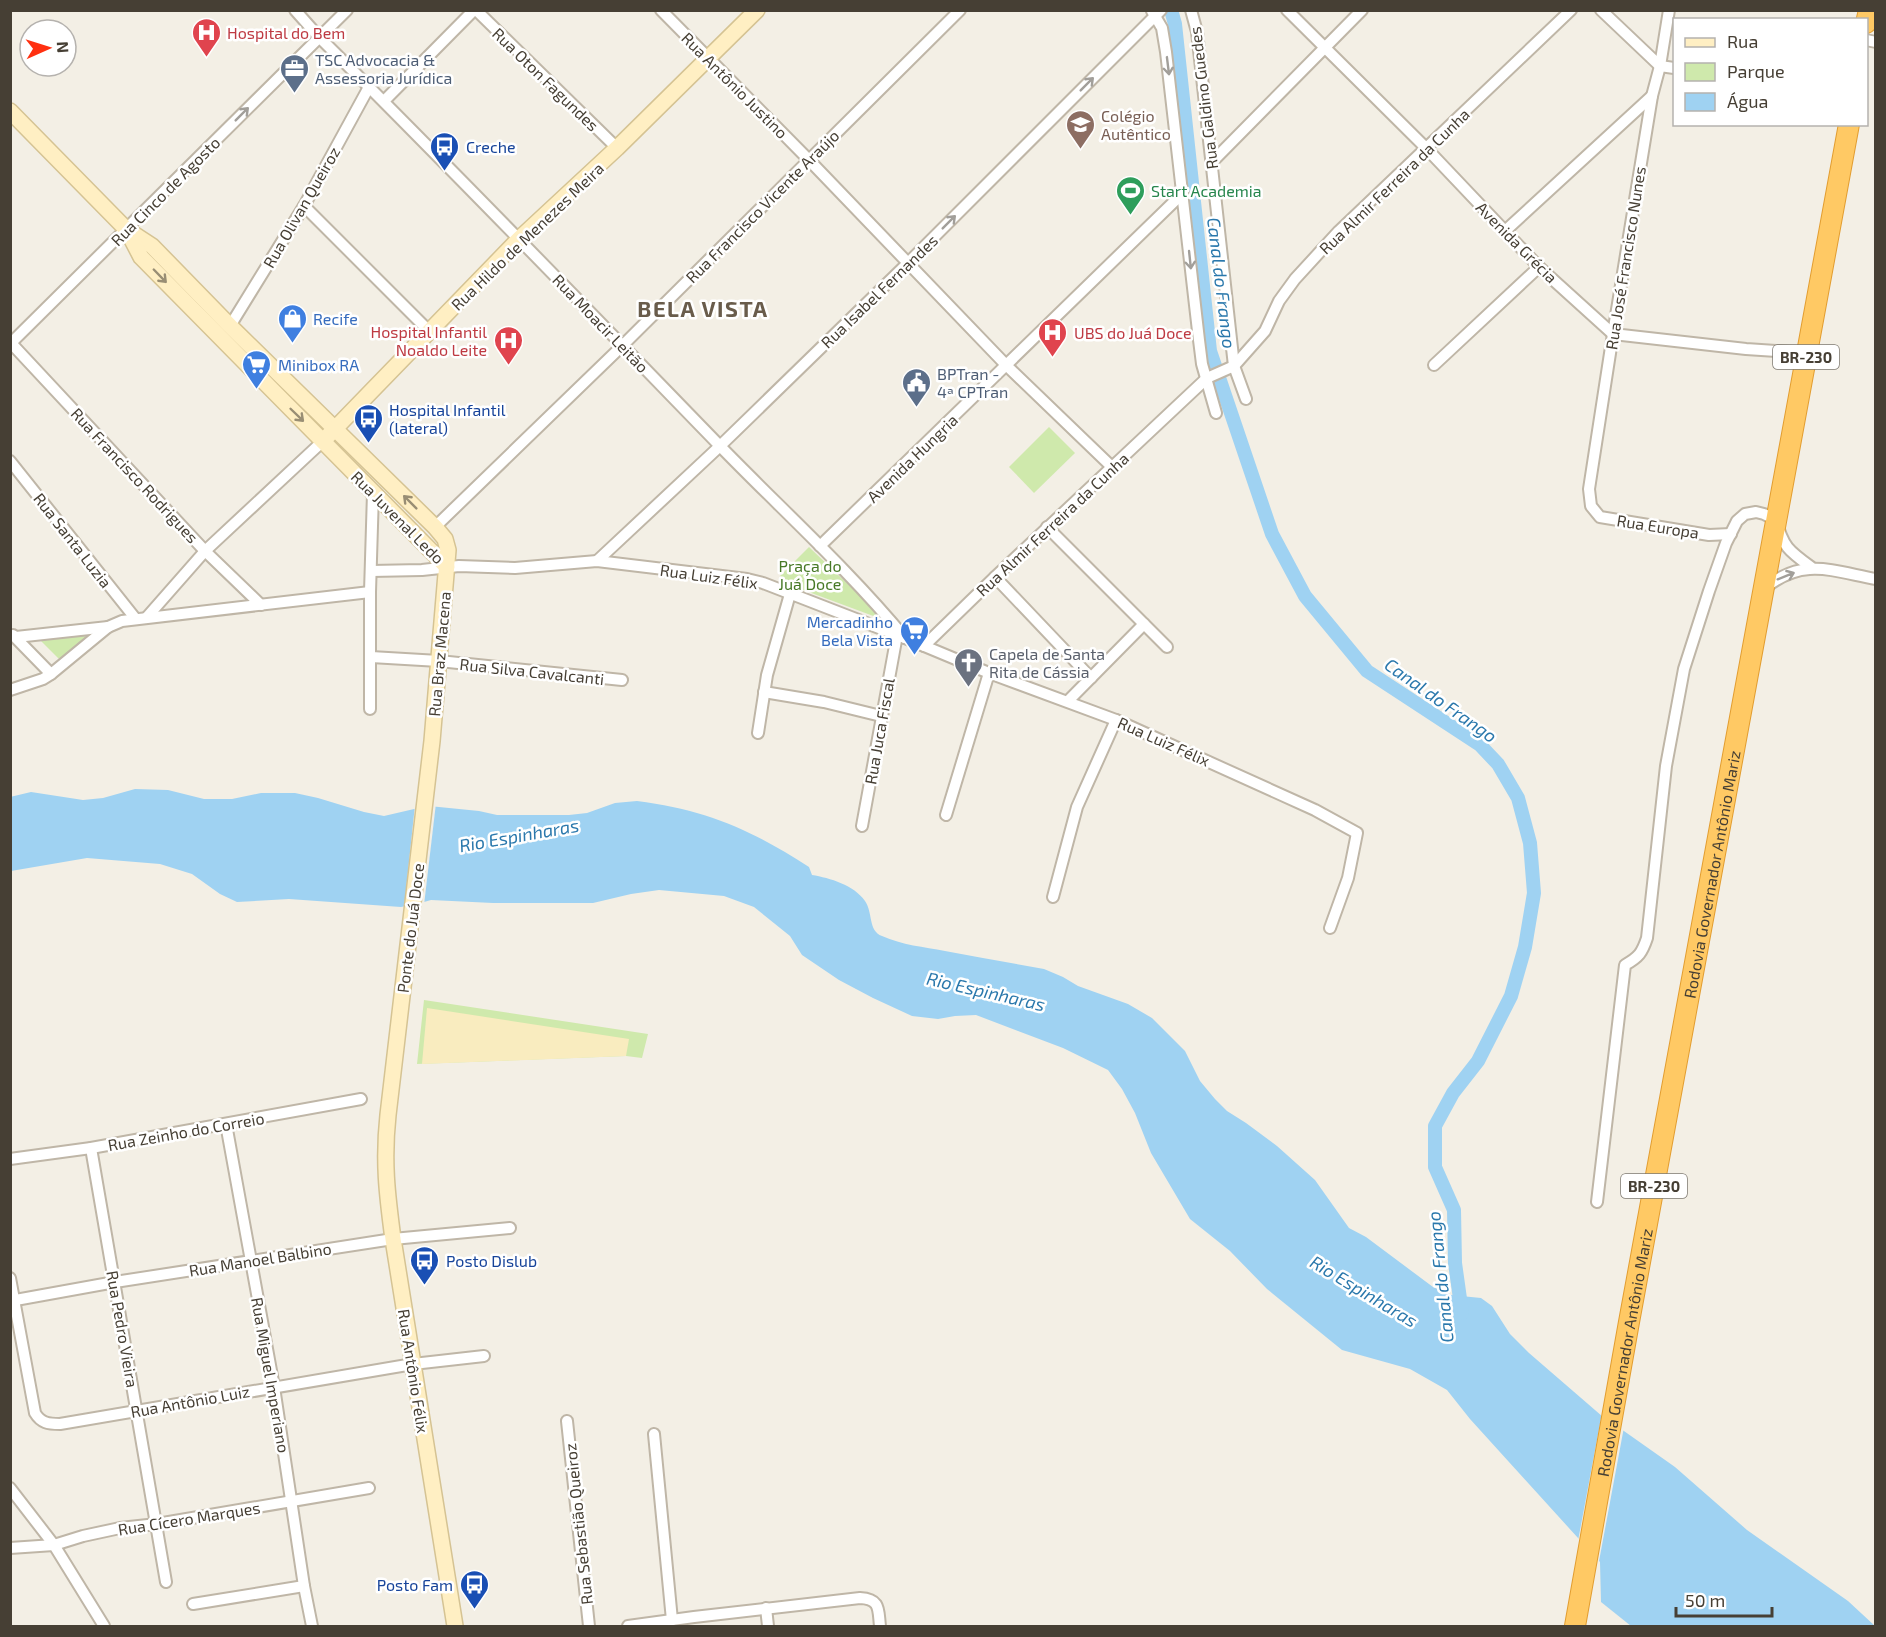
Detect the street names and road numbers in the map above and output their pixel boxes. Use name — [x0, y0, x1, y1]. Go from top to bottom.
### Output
street label: Rua Oton Fagundes — [489, 23, 603, 135]
street label: Rua Galdino Guedes — [1185, 26, 1221, 170]
street label: Rua Antônio Justino — [678, 28, 792, 142]
street label: Rua Almir Ferreira da Cunha — [1315, 104, 1473, 258]
street label: Rua Francisco Vicente Araújo — [682, 126, 843, 287]
street label: Rua Cinco de Agosto — [107, 133, 223, 249]
street label: Rua Olivan Queiroz — [259, 143, 344, 271]
street label: Rua Hildo de Menezes Meira — [447, 158, 607, 314]
street label: Rua José Francisco Nunes — [1601, 165, 1649, 351]
street label: Avenida Grécia — [1473, 198, 1561, 286]
street label: Rua Isabel Fernandes — [817, 230, 941, 352]
street label: Rua Moacir Leitão — [549, 270, 653, 376]
road number: BR-230 — [1773, 345, 1839, 369]
street label: Rua Francisco Rodrigues — [67, 404, 203, 546]
street label: Avenida Hungria — [863, 410, 961, 506]
street label: Rua Almir Ferreira da Cunha — [972, 448, 1132, 600]
street label: Rua Juvenal Ledo — [348, 467, 448, 567]
street label: Rua Santa Luzia — [30, 489, 116, 591]
street label: Rua Europa — [1616, 510, 1700, 542]
street label: Rua Luiz Félix — [659, 560, 760, 592]
street label: Rua Braz Macena — [424, 591, 454, 717]
street label: Rua Silva Cavalcanti — [459, 654, 605, 688]
street label: Rua Juca Fiscal — [860, 676, 898, 786]
street label: Rua Luiz Félix — [1115, 712, 1213, 770]
street label: Rodovia Governador Antônio Mariz — [1679, 749, 1743, 1000]
street label: Ponte do Juá Doce — [393, 862, 427, 994]
street label: Rua Zeinho do Correio — [106, 1108, 266, 1154]
road number: BR-230 — [1621, 1174, 1687, 1198]
street label: Rodovia Governador Antônio Mariz — [1592, 1227, 1656, 1478]
street label: Rua Manoel Balbino — [187, 1238, 333, 1280]
street label: Rua Pedro Vieira — [103, 1269, 143, 1389]
street label: Rua Miguel Imperiano — [248, 1296, 294, 1454]
street label: Rua Antônio Félix — [395, 1308, 433, 1435]
street label: Rua Antônio Luiz — [129, 1381, 251, 1421]
street label: Rua Sebastião Queiroz — [560, 1442, 597, 1606]
street label: Rua Cícero Marques — [117, 1497, 261, 1539]

